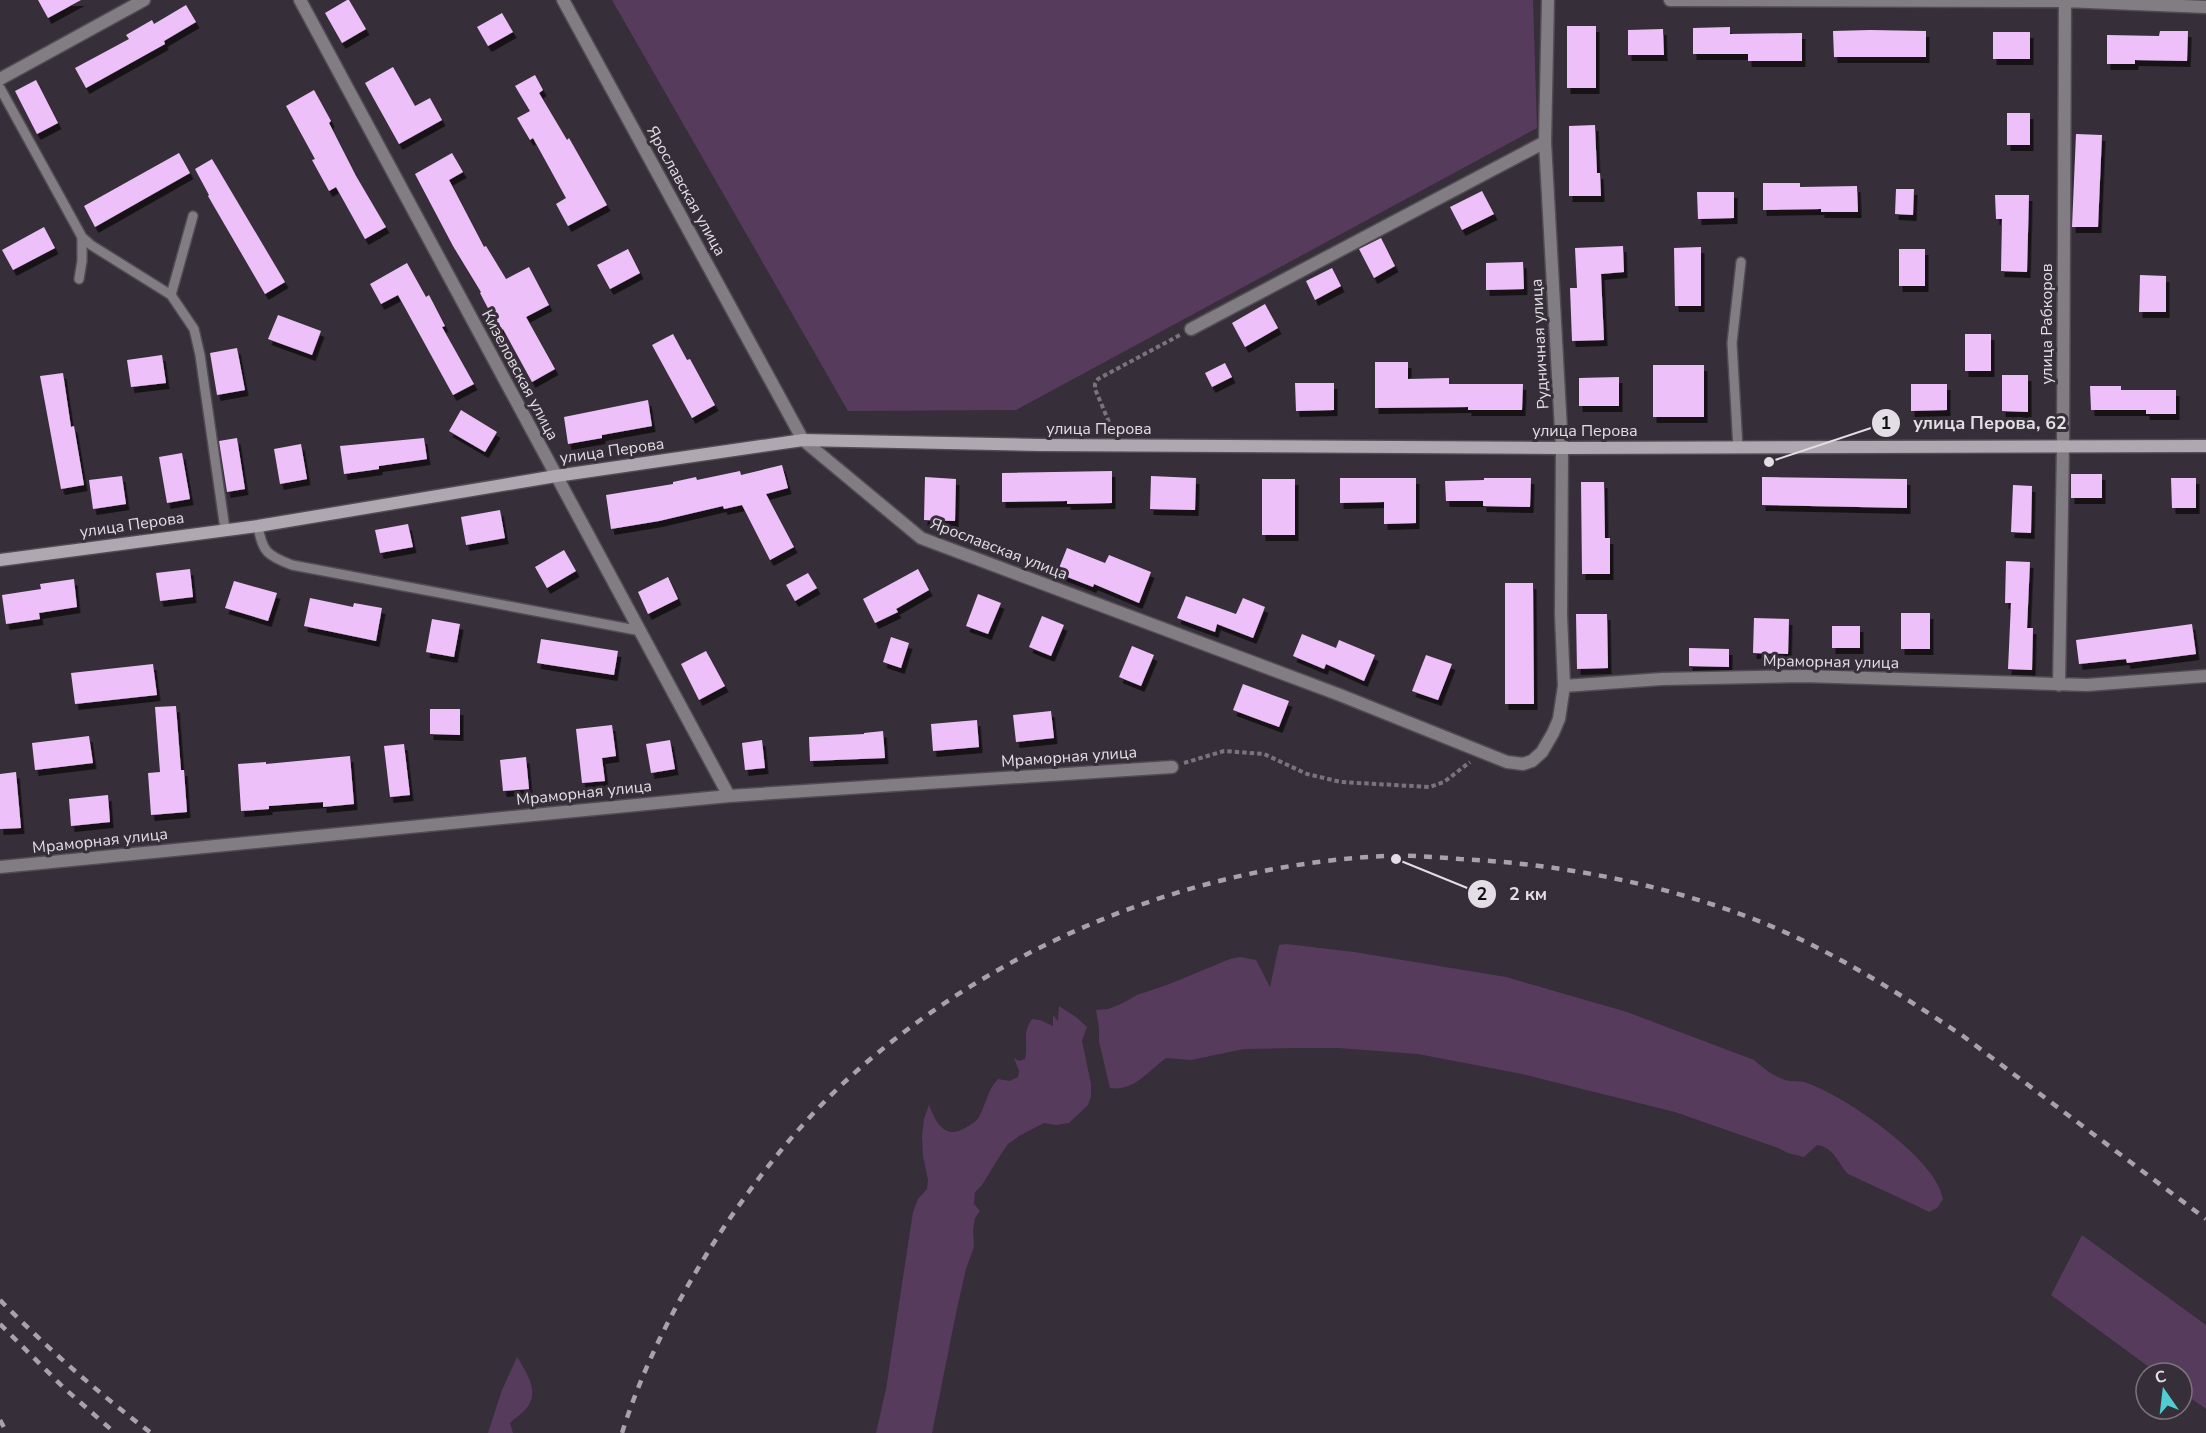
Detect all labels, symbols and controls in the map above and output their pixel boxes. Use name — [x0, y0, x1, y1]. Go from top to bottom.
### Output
street label: Ярославская улица — [641, 122, 731, 260]
street label: улица Рабкоров — [2036, 263, 2058, 385]
street label: Рудничная улица — [1526, 278, 1554, 410]
street label: Кизеловская улица — [476, 306, 564, 444]
callout: улица Перова, 62 — [1871, 405, 2079, 441]
text: 1 — [1881, 411, 1891, 435]
text: улица Перова, 62 — [1913, 411, 2067, 435]
street label: улица Перова — [1046, 418, 1152, 440]
street label: улица Перова — [1532, 420, 1638, 442]
street label: улица Перова — [558, 433, 666, 469]
street label: улица Перова — [78, 507, 186, 543]
street label: Ярославская улица — [927, 513, 1071, 585]
street label: Мраморная улица — [1763, 650, 1899, 674]
street label: Мраморная улица — [1000, 741, 1138, 773]
street label: Мраморная улица — [515, 775, 653, 811]
street label: Мраморная улица — [31, 823, 169, 859]
callout: 2 км — [1467, 876, 1559, 912]
text: 2 — [1477, 882, 1487, 906]
text: 2 км — [1509, 882, 1547, 906]
north arrow — [2134, 1361, 2194, 1421]
text: С — [2153, 1365, 2169, 1389]

